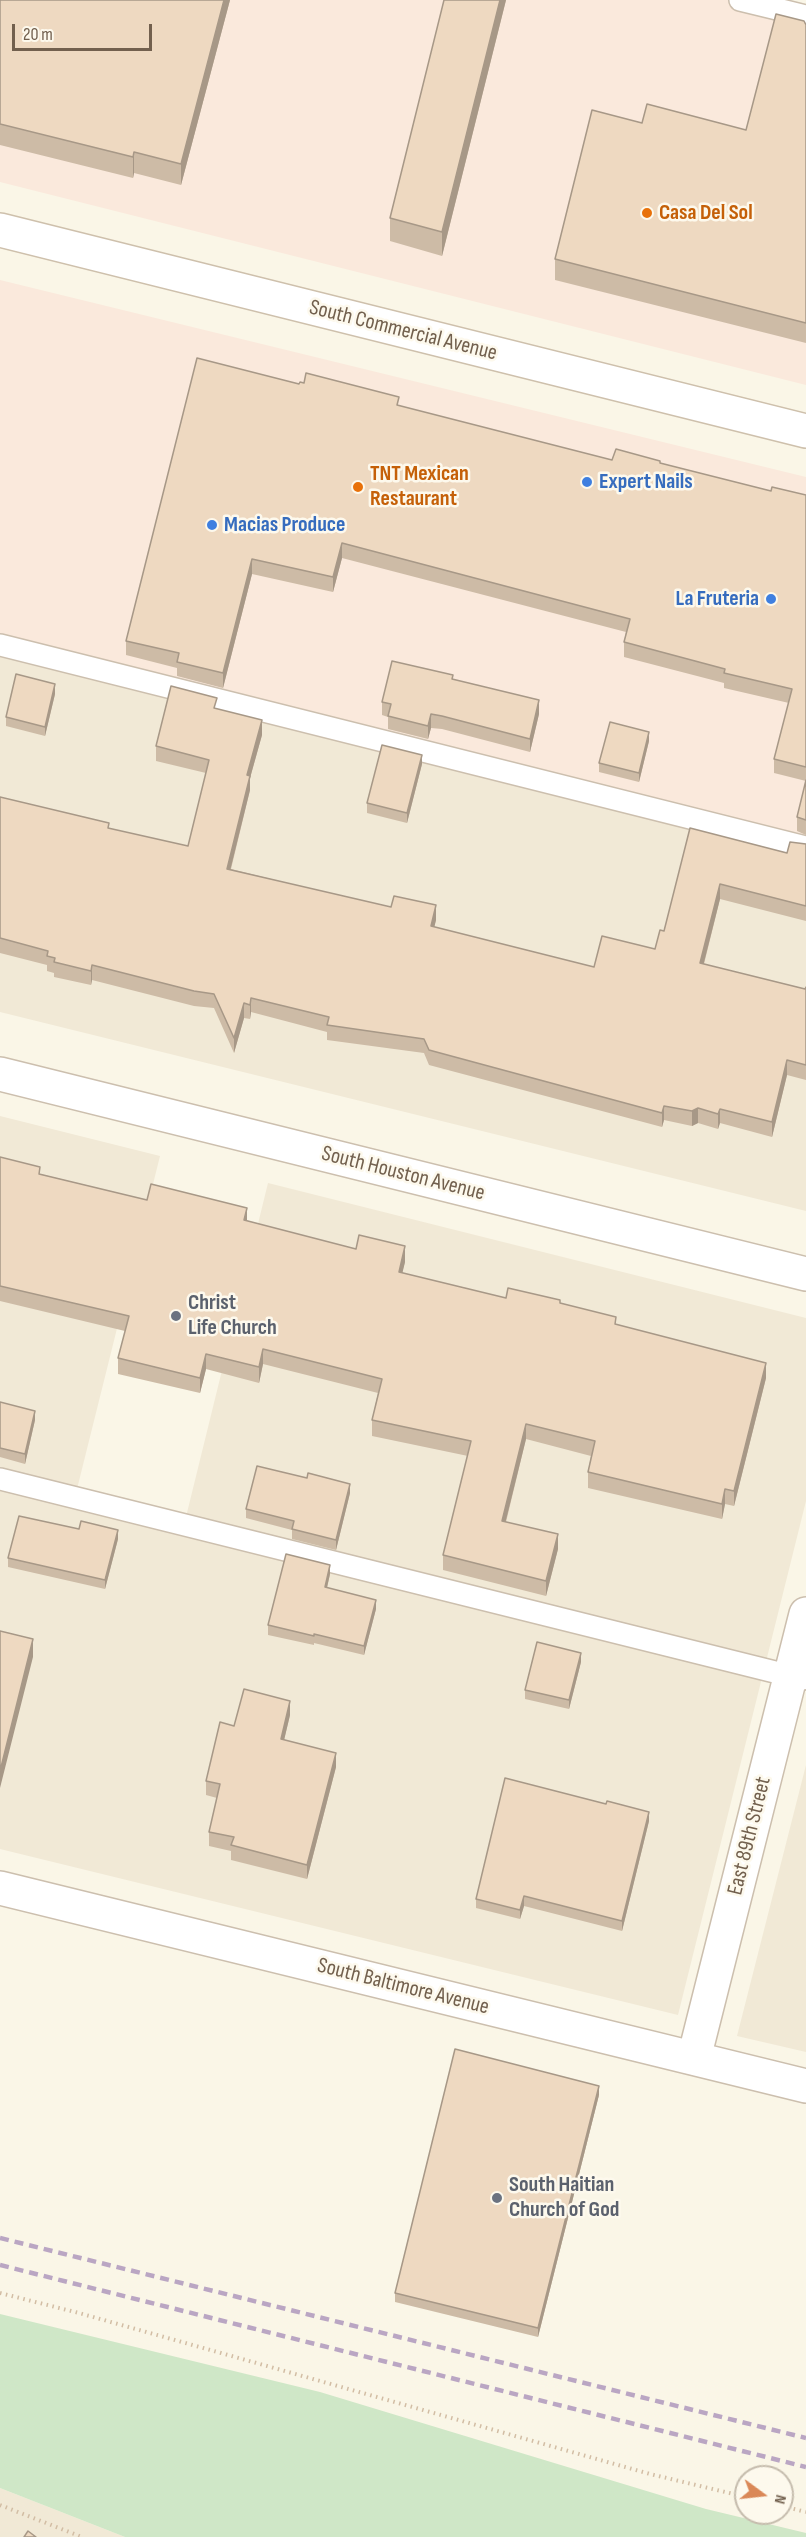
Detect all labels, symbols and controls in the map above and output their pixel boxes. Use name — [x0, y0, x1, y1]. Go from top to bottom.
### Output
scale bar — [15, 12, 154, 50]
text: 20 m — [23, 24, 53, 45]
place label: Casa Del Sol — [659, 200, 753, 226]
marker: Casa Del Sol — [640, 206, 654, 220]
street label: South Commercial Avenue — [306, 295, 500, 367]
place label: TNT Mexican Restaurant — [370, 461, 469, 512]
place label: Expert Nails — [599, 469, 693, 495]
marker: Expert Nails — [580, 475, 594, 489]
marker: TNT Mexican Restaurant — [351, 480, 365, 494]
place label: Macias Produce — [224, 512, 345, 538]
marker: Macias Produce — [205, 518, 219, 532]
place label: La Fruteria — [676, 586, 759, 612]
marker: La Fruteria — [764, 592, 778, 606]
street label: South Houston Avenue — [319, 1141, 487, 1207]
place label: Christ Life Church — [188, 1290, 277, 1342]
marker: Christ Life Church — [169, 1309, 183, 1323]
street label: East 89th Street — [723, 1774, 777, 1898]
street label: South Baltimore Avenue — [314, 1953, 492, 2021]
place label: South Haitian Church of God — [509, 2172, 619, 2224]
marker: South Haitian Church of God — [490, 2191, 504, 2205]
north arrow — [734, 2465, 794, 2525]
text: N — [770, 2493, 790, 2506]

